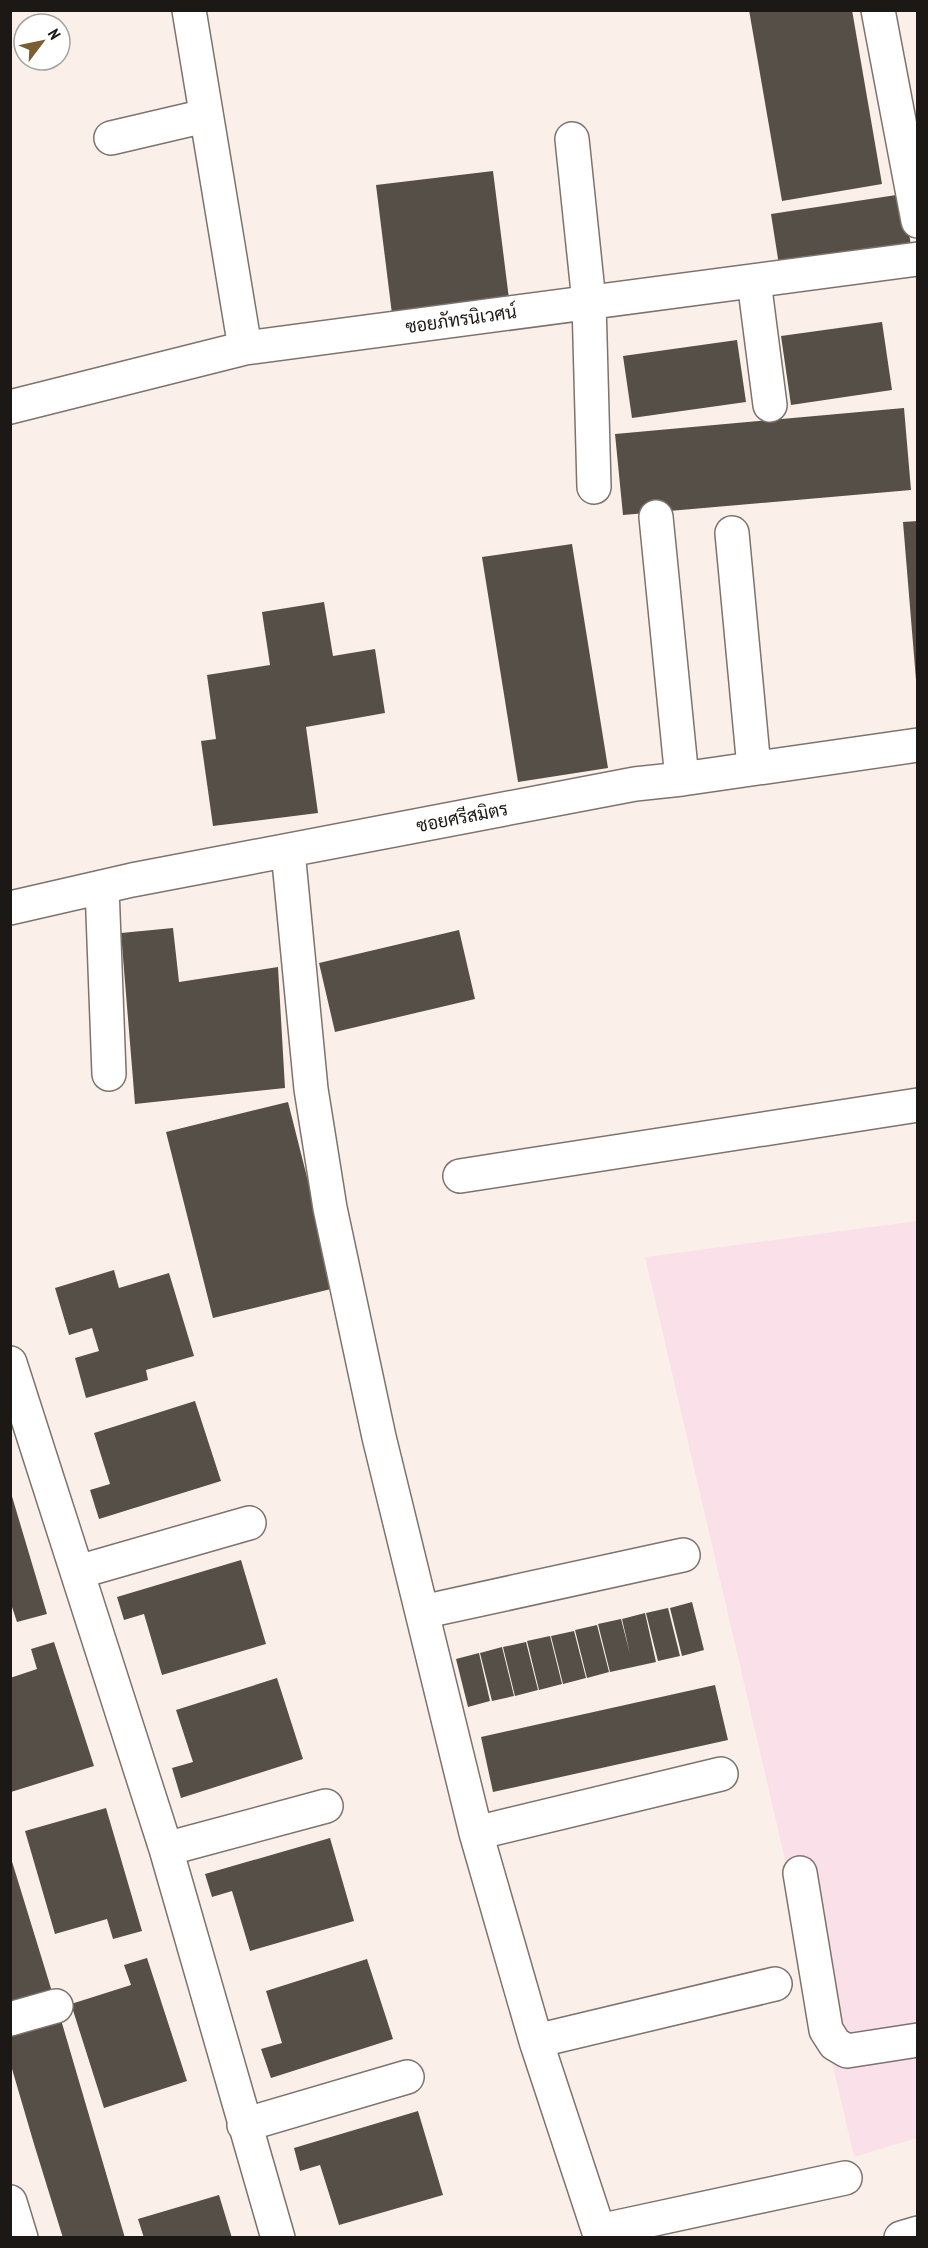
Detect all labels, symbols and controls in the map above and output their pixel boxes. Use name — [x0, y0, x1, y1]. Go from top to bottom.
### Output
north arrow — [12, 12, 72, 72]
text: N — [44, 25, 65, 43]
street label: ซอยภัทรนิเวศน์ — [404, 299, 518, 338]
street label: ซอยศรีสมิตร — [414, 796, 510, 837]

